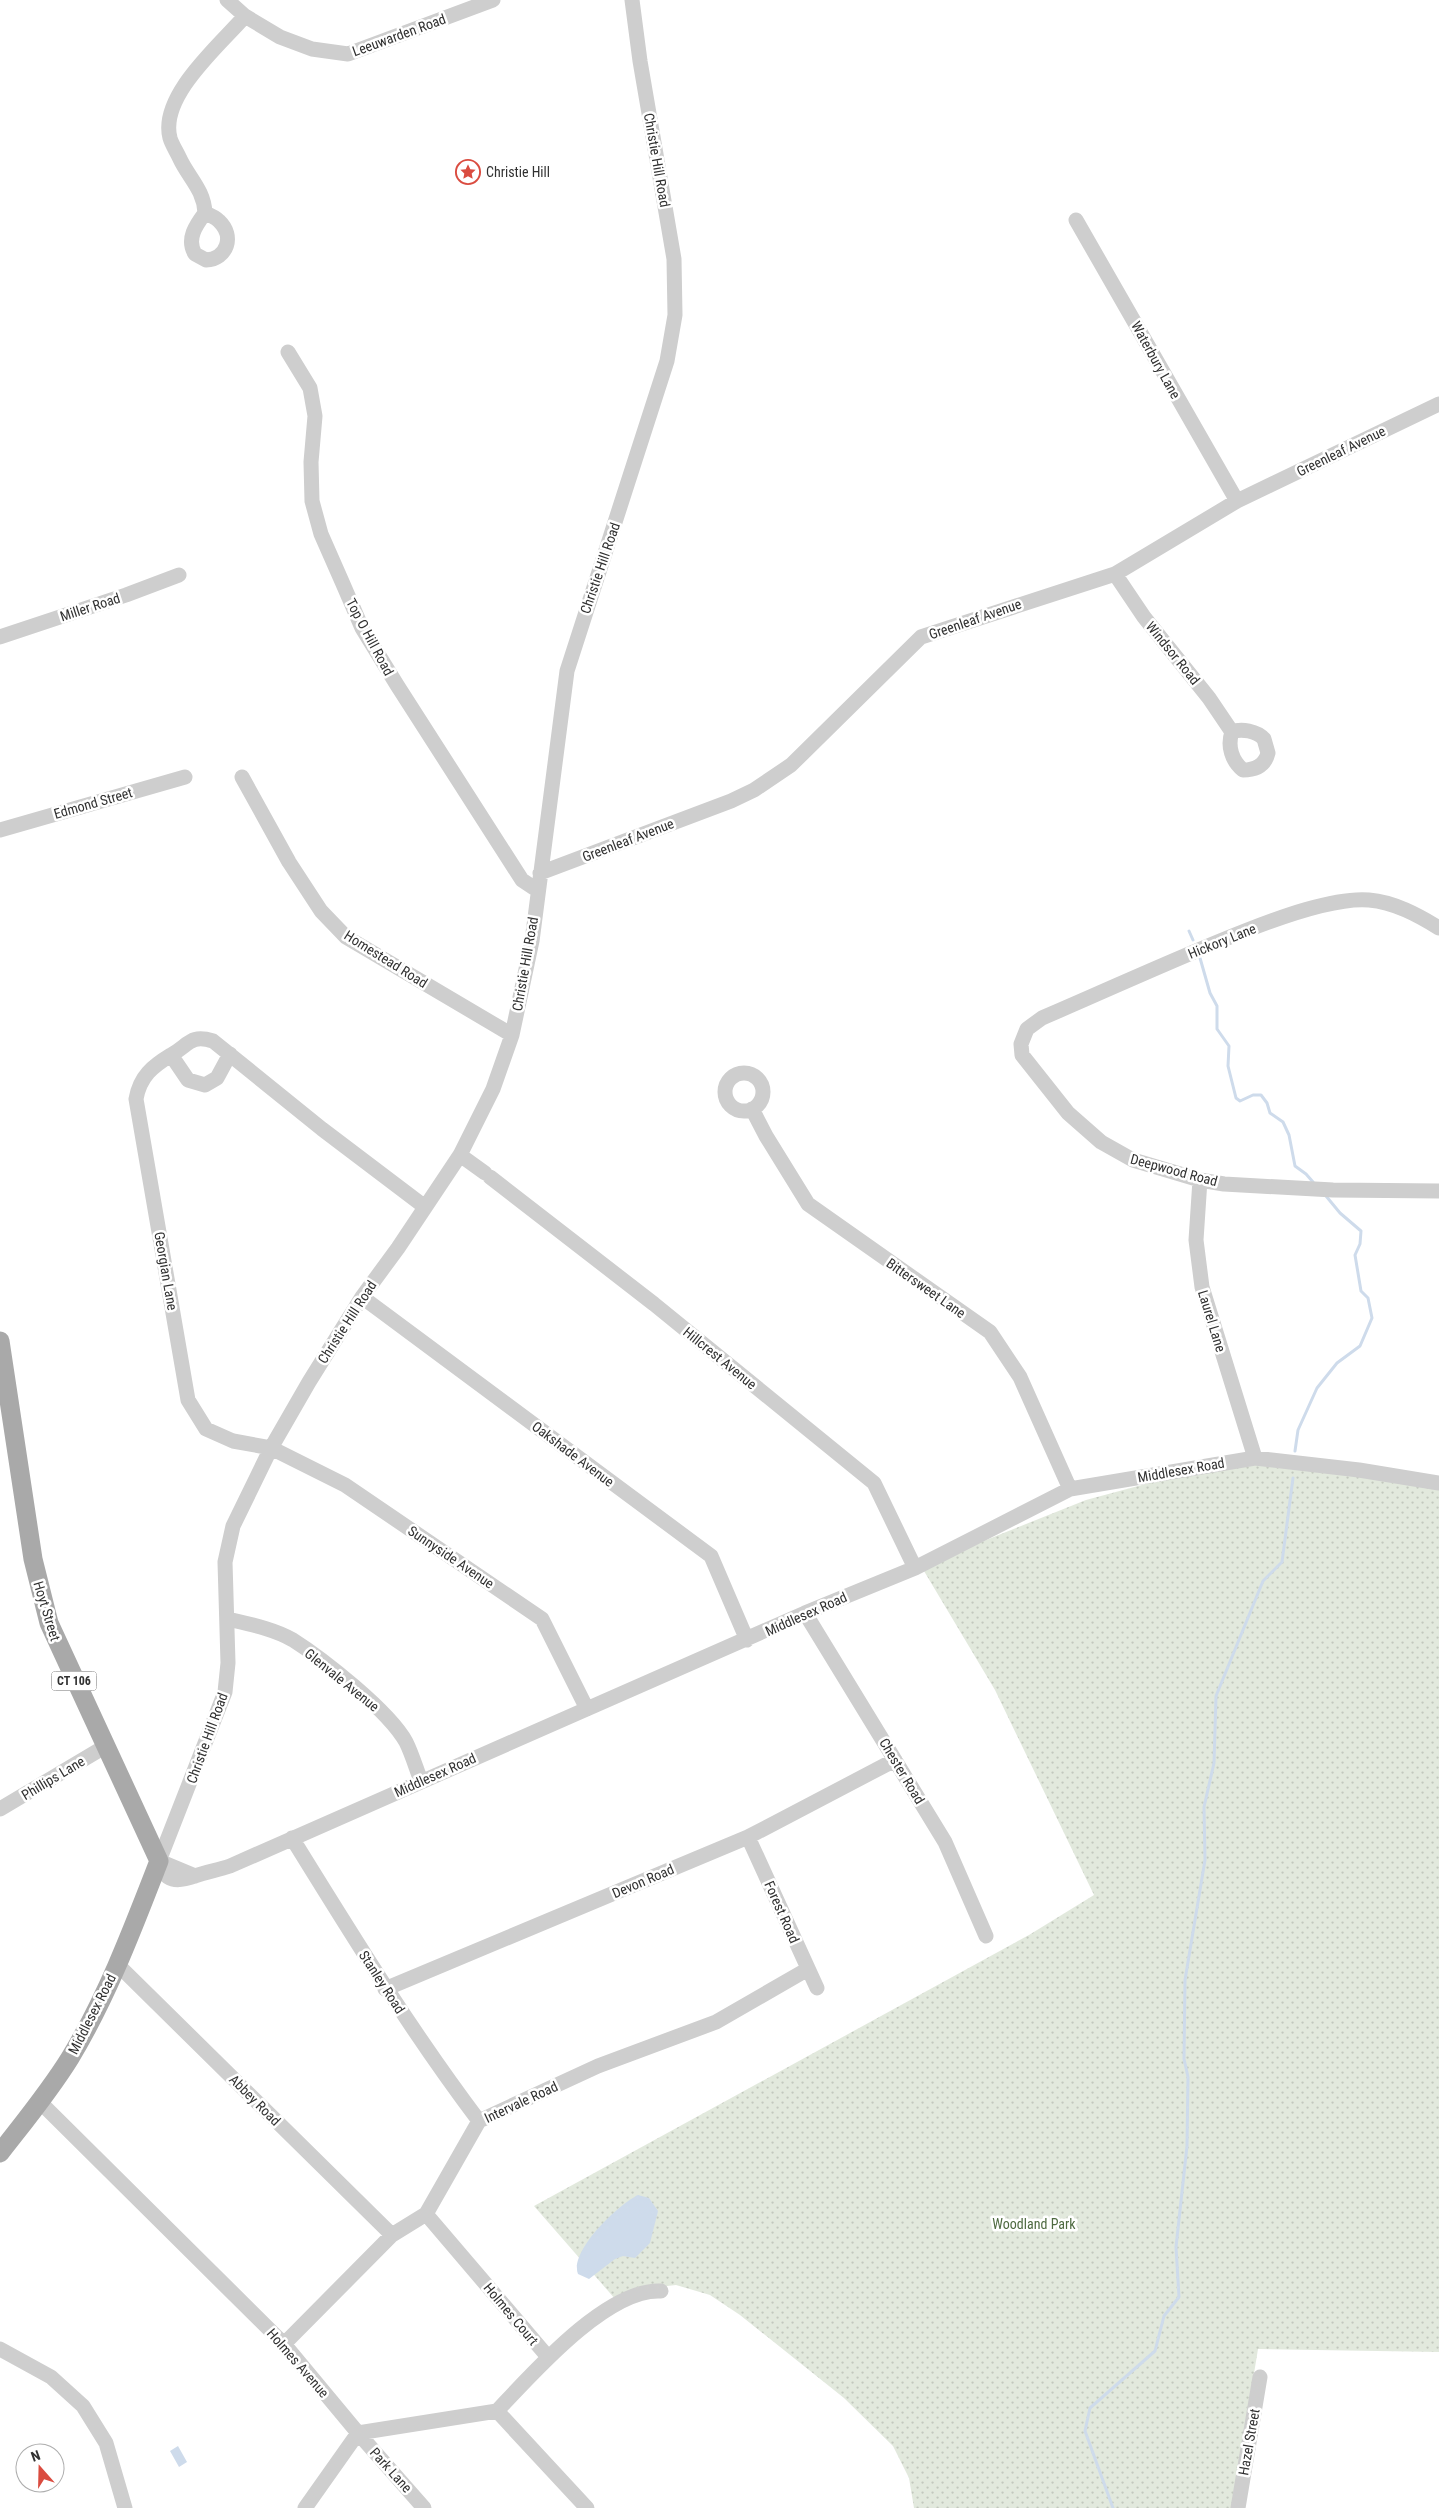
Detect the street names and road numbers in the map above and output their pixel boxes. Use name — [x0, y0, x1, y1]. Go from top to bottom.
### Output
street label: Leeuwarden Road — [350, 11, 448, 59]
street label: Christie Hill Road — [641, 112, 673, 208]
street label: Waterbury Lane — [1128, 319, 1184, 402]
street label: Greenleaf Avenue — [1294, 422, 1388, 479]
street label: Christie Hill Road — [577, 520, 623, 616]
street label: Miller Road — [58, 590, 122, 624]
street label: Top O Hill Road — [343, 596, 397, 678]
street label: Greenleaf Avenue — [927, 596, 1024, 642]
street label: Windsor Road — [1143, 618, 1203, 688]
street label: Edmond Street — [52, 784, 134, 822]
street label: Greenleaf Avenue — [580, 815, 676, 865]
street label: Christie Hill Road — [509, 916, 541, 1012]
street label: Hickory Lane — [1186, 920, 1259, 962]
street label: Homestead Road — [342, 927, 430, 991]
street label: Deepwood Road — [1129, 1151, 1219, 1189]
street label: Georgian Lane — [151, 1230, 181, 1312]
street label: Bittersweet Lane — [883, 1255, 969, 1321]
street label: Christie Hill Road — [314, 1278, 380, 1366]
street label: Laurel Lane — [1195, 1288, 1229, 1354]
street label: Hillcrest Avenue — [680, 1324, 760, 1393]
street label: Oakshade Avenue — [529, 1418, 617, 1490]
street label: Middlesex Road — [1136, 1454, 1226, 1486]
street label: Sunnyside Avenue — [405, 1522, 497, 1592]
street label: Hoyt Street — [30, 1579, 64, 1643]
street label: Middlesex Road — [763, 1589, 849, 1639]
street label: Glenvale Avenue — [302, 1645, 383, 1715]
road number: CT 106 — [52, 1672, 96, 1690]
street label: Christie Hill Road — [183, 1690, 231, 1786]
street label: Chester Road — [876, 1735, 928, 1807]
street label: Middlesex Road — [392, 1750, 478, 1800]
street label: Phillips Lane — [19, 1753, 88, 1803]
street label: Devon Road — [610, 1861, 676, 1901]
street label: Forest Road — [761, 1879, 803, 1945]
street label: Stanley Road — [356, 1948, 408, 2016]
street label: Middlesex Road — [65, 1971, 119, 2057]
street label: Abbey Road — [226, 2071, 284, 2129]
street label: Intervale Road — [482, 2078, 560, 2126]
street label: Holmes Court — [480, 2280, 542, 2348]
street label: Holmes Avenue — [264, 2325, 333, 2401]
street label: Hazel Street — [1235, 2408, 1263, 2476]
street label: Park Lane — [367, 2444, 416, 2496]

